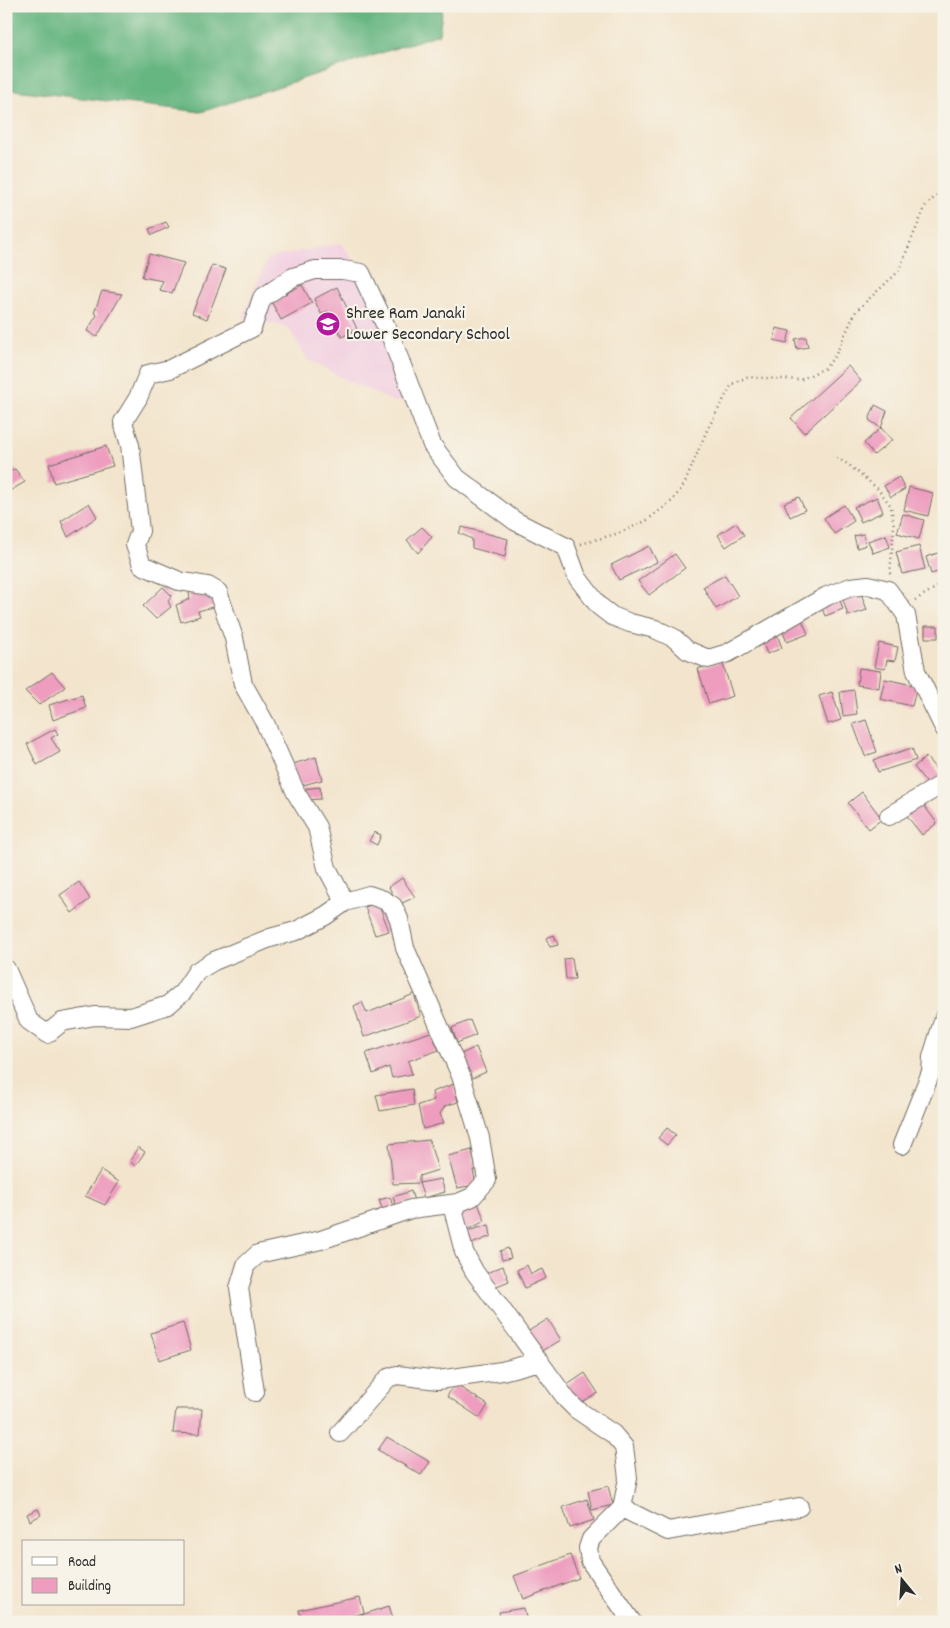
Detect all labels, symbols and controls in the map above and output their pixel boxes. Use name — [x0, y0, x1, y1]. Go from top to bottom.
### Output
place label: Shree Ram Janaki Lower Secondary School — [346, 302, 511, 348]
school or university icon: Shree Ram Janaki Lower Secondary School — [315, 311, 341, 337]
legend — [22, 1540, 185, 1606]
text: Road — [68, 1552, 96, 1574]
north arrow — [878, 1556, 928, 1606]
text: N — [892, 1559, 905, 1580]
text: Building — [68, 1576, 111, 1598]

